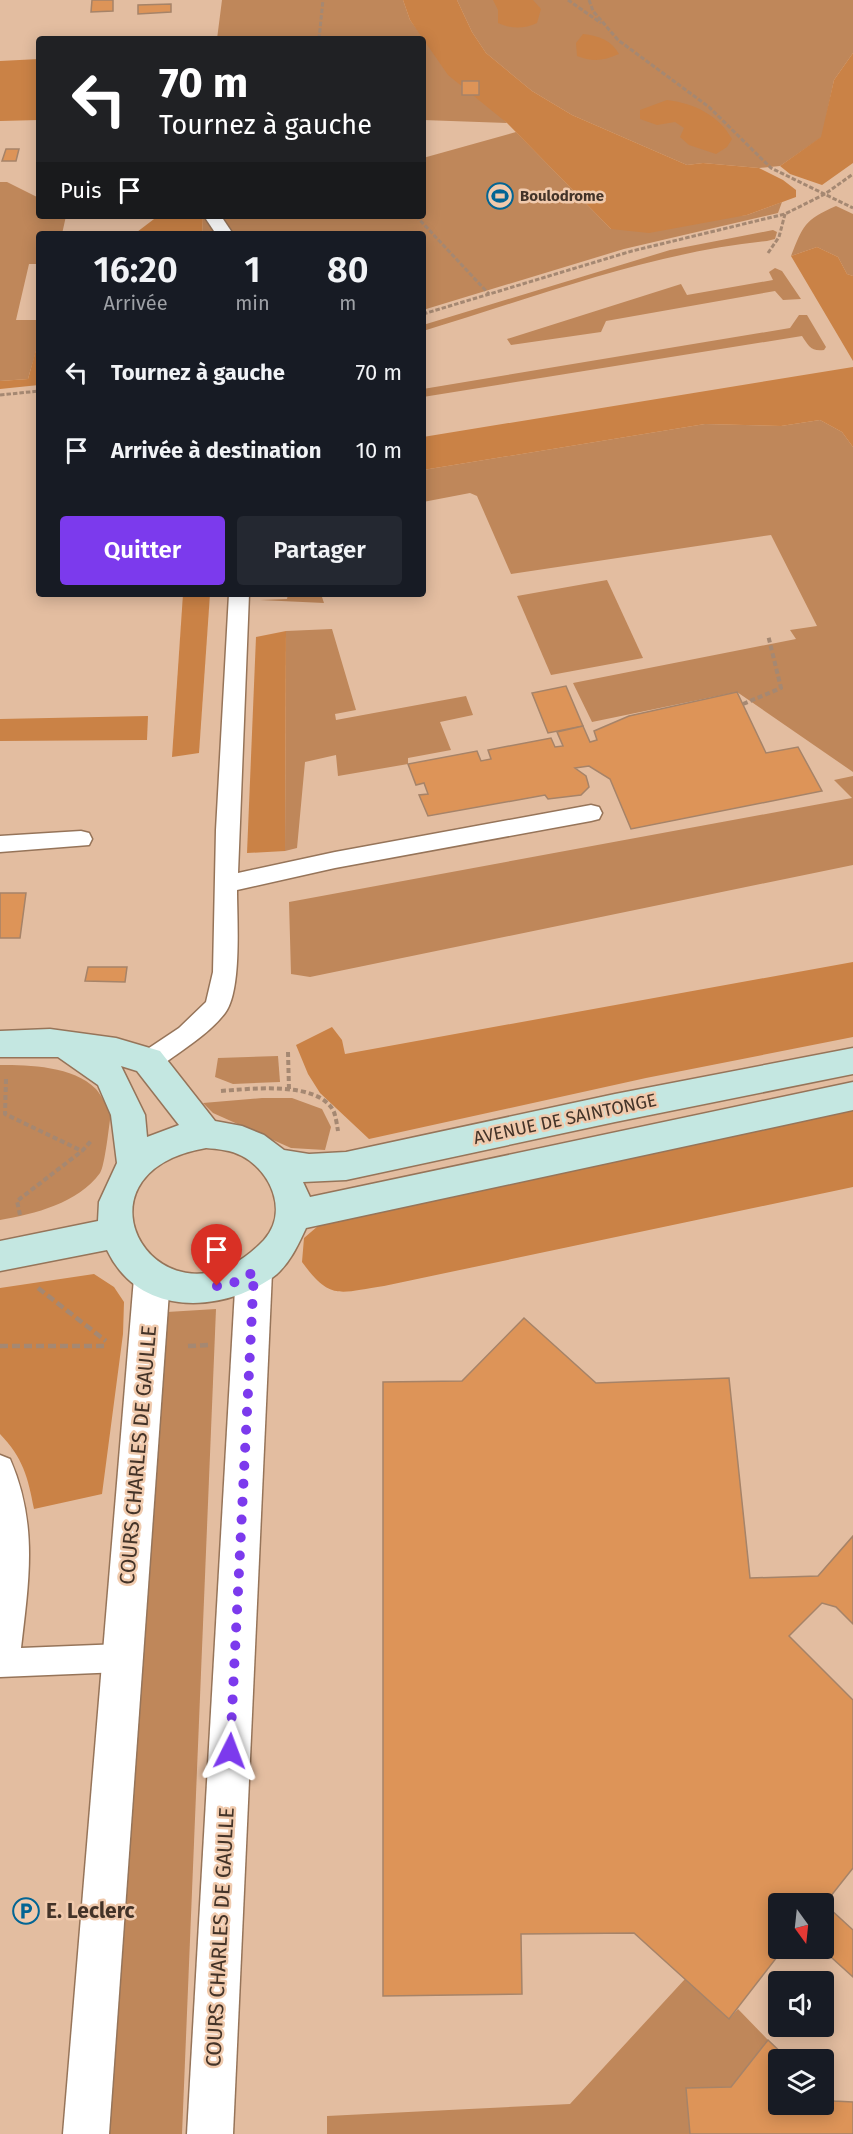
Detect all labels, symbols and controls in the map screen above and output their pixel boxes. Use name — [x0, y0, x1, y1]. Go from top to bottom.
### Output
text: 70 m — [159, 58, 248, 108]
icon: left — [60, 60, 138, 138]
text: Tournez à gauche — [159, 109, 372, 141]
icon: arrive — [113, 174, 146, 207]
text: Puis — [60, 177, 101, 204]
sports icon: Boulodrome — [485, 181, 515, 211]
place label: Boulodrome — [520, 187, 604, 205]
text: 16:20 — [93, 248, 178, 292]
text: 1 — [244, 248, 261, 292]
text: 80 — [327, 248, 369, 292]
text: Arrivée — [104, 291, 168, 315]
text: min — [235, 291, 270, 315]
text: m — [339, 291, 356, 315]
icon: left — [60, 356, 93, 389]
text: Tournez à gauche — [111, 359, 285, 386]
text: 70 m — [356, 359, 402, 386]
icon: arrive — [60, 434, 93, 467]
text: Arrivée à destination — [111, 437, 321, 464]
text: 10 m — [356, 437, 402, 464]
button: Quitter — [60, 516, 225, 585]
button: Partager — [237, 516, 402, 585]
street label: AVENUE DE SAINTONGE — [472, 1089, 658, 1149]
pin — [191, 1224, 242, 1286]
icon: arrive — [200, 1233, 233, 1266]
street label: COURS CHARLES DE GAULLE — [114, 1324, 162, 1586]
position arrow — [198, 1719, 262, 1783]
street label: COURS CHARLES DE GAULLE — [200, 1806, 240, 2068]
north arrow — [768, 1893, 834, 1959]
map controls — [768, 1893, 834, 2115]
parking icon: E. Leclerc — [11, 1896, 41, 1926]
place label: E. Leclerc — [46, 1898, 135, 1924]
button: sound — [768, 1971, 834, 2037]
button: layers — [768, 2049, 834, 2115]

